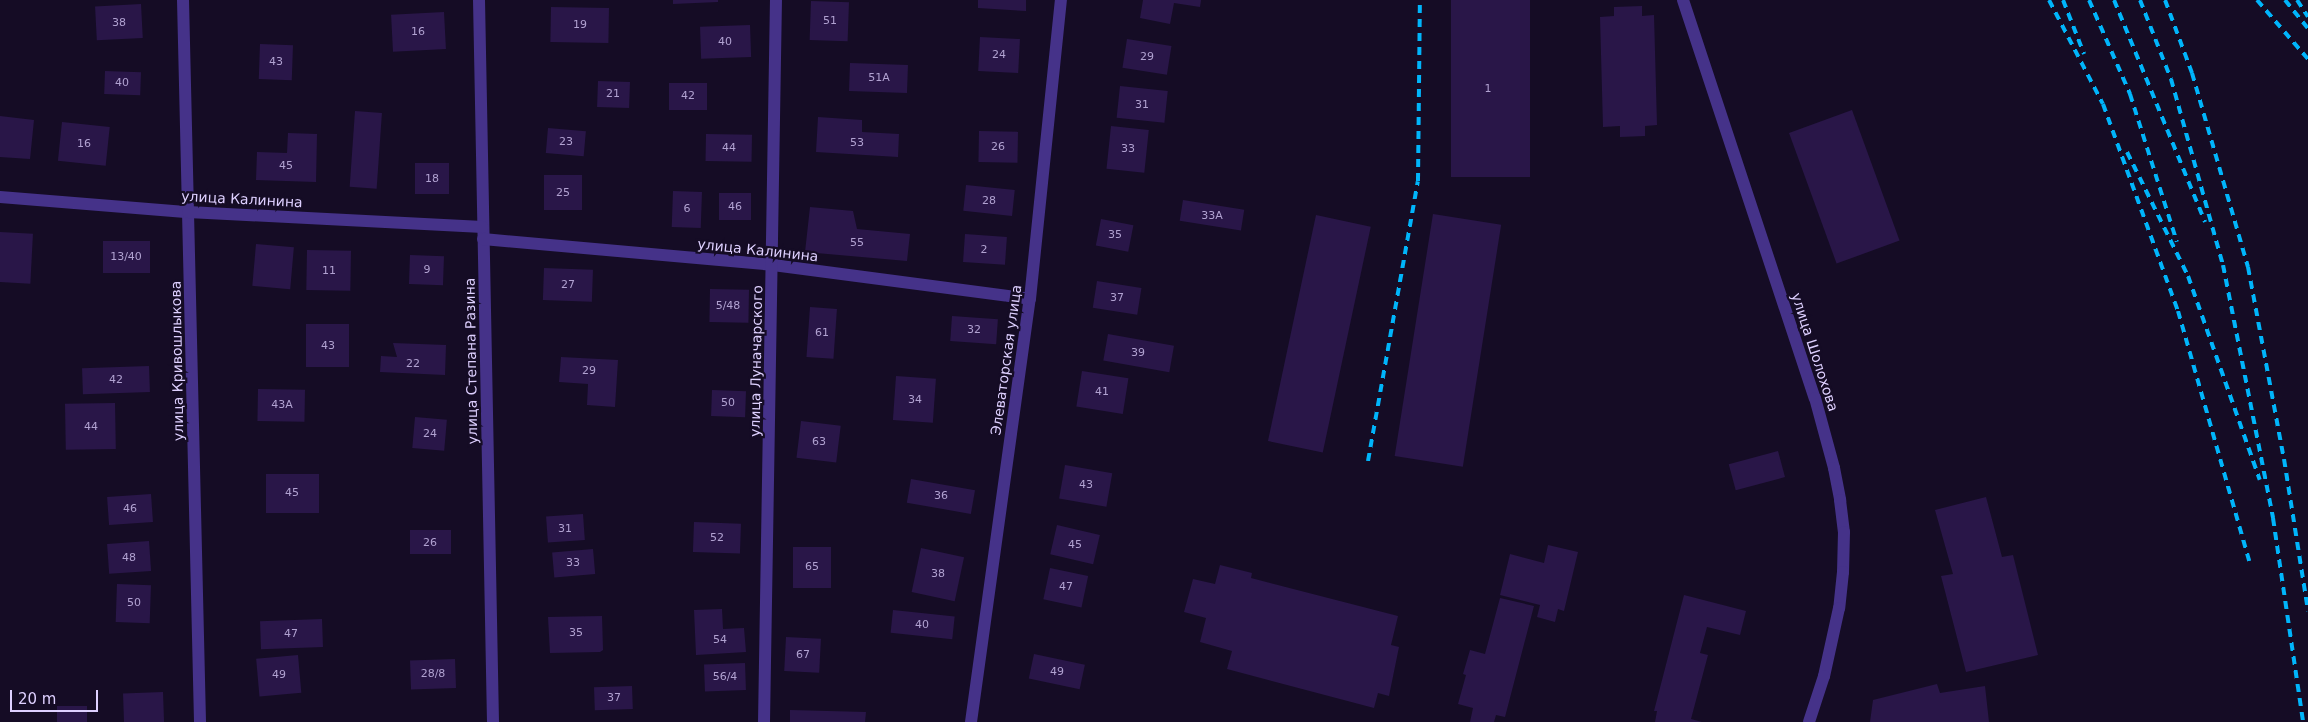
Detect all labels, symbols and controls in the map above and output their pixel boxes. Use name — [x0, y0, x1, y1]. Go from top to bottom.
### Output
house number: 51 — [823, 14, 837, 28]
house number: 38 — [112, 16, 126, 30]
house number: 19 — [573, 18, 587, 32]
house number: 16 — [411, 25, 425, 39]
house number: 40 — [718, 35, 732, 49]
house number: 24 — [992, 48, 1006, 62]
house number: 29 — [1140, 50, 1154, 64]
house number: 43 — [269, 55, 283, 69]
house number: 51А — [868, 71, 890, 85]
house number: 40 — [115, 76, 129, 90]
house number: 1 — [1485, 82, 1491, 96]
house number: 21 — [606, 87, 620, 101]
house number: 42 — [681, 89, 695, 103]
house number: 31 — [1135, 98, 1149, 112]
house number: 23 — [559, 135, 573, 149]
house number: 53 — [850, 136, 864, 150]
house number: 16 — [77, 137, 91, 151]
house number: 26 — [991, 140, 1005, 154]
house number: 44 — [722, 141, 736, 155]
house number: 33 — [1121, 142, 1135, 156]
house number: 45 — [279, 159, 293, 173]
house number: 18 — [425, 172, 439, 186]
house number: 25 — [556, 186, 570, 200]
street label: улица Калинина — [181, 187, 303, 211]
house number: 28 — [982, 194, 996, 208]
house number: 46 — [728, 200, 742, 214]
house number: 6 — [684, 202, 690, 216]
house number: 33А — [1201, 209, 1223, 223]
house number: 35 — [1108, 228, 1122, 242]
street label: улица Калинина — [697, 235, 819, 265]
house number: 55 — [850, 236, 864, 250]
house number: 2 — [981, 243, 987, 257]
house number: 13/40 — [110, 250, 142, 264]
house number: 9 — [424, 263, 430, 277]
house number: 11 — [322, 264, 336, 278]
street label: улица Степана Разина — [461, 278, 481, 444]
house number: 27 — [561, 278, 575, 292]
street label: улица Кривошлыкова — [167, 281, 187, 441]
street label: Элеваторская улица — [987, 284, 1025, 436]
street label: улица Луначарского — [746, 285, 766, 437]
house number: 37 — [1110, 291, 1124, 305]
street label: улица Шолохова — [1788, 291, 1842, 413]
house number: 5/48 — [716, 299, 740, 313]
house number: 32 — [967, 323, 981, 337]
house number: 61 — [815, 326, 829, 340]
house number: 43 — [321, 339, 335, 353]
house number: 39 — [1131, 346, 1145, 360]
house number: 22 — [406, 357, 420, 371]
house number: 29 — [582, 364, 596, 378]
house number: 42 — [109, 373, 123, 387]
house number: 41 — [1095, 385, 1109, 399]
house number: 34 — [908, 393, 922, 407]
house number: 50 — [721, 396, 735, 410]
house number: 43А — [271, 398, 293, 412]
house number: 44 — [84, 420, 98, 434]
house number: 24 — [423, 427, 437, 441]
house number: 63 — [812, 435, 826, 449]
house number: 43 — [1079, 478, 1093, 492]
house number: 45 — [285, 486, 299, 500]
house number: 36 — [934, 489, 948, 503]
house number: 46 — [123, 502, 137, 516]
house number: 31 — [558, 522, 572, 536]
house number: 52 — [710, 531, 724, 545]
house number: 26 — [423, 536, 437, 550]
house number: 45 — [1068, 538, 1082, 552]
house number: 48 — [122, 551, 136, 565]
house number: 33 — [566, 556, 580, 570]
house number: 65 — [805, 560, 819, 574]
house number: 38 — [931, 567, 945, 581]
house number: 47 — [1059, 580, 1073, 594]
house number: 50 — [127, 596, 141, 610]
house number: 40 — [915, 618, 929, 632]
house number: 35 — [569, 626, 583, 640]
house number: 47 — [284, 627, 298, 641]
house number: 54 — [713, 633, 727, 647]
house number: 67 — [796, 648, 810, 662]
house number: 49 — [1050, 665, 1064, 679]
house number: 28/8 — [421, 667, 445, 681]
house number: 49 — [272, 668, 286, 682]
house number: 56/4 — [713, 670, 737, 684]
scale bar — [12, 680, 100, 712]
text: 20 m — [18, 690, 56, 708]
house number: 37 — [607, 691, 621, 705]

